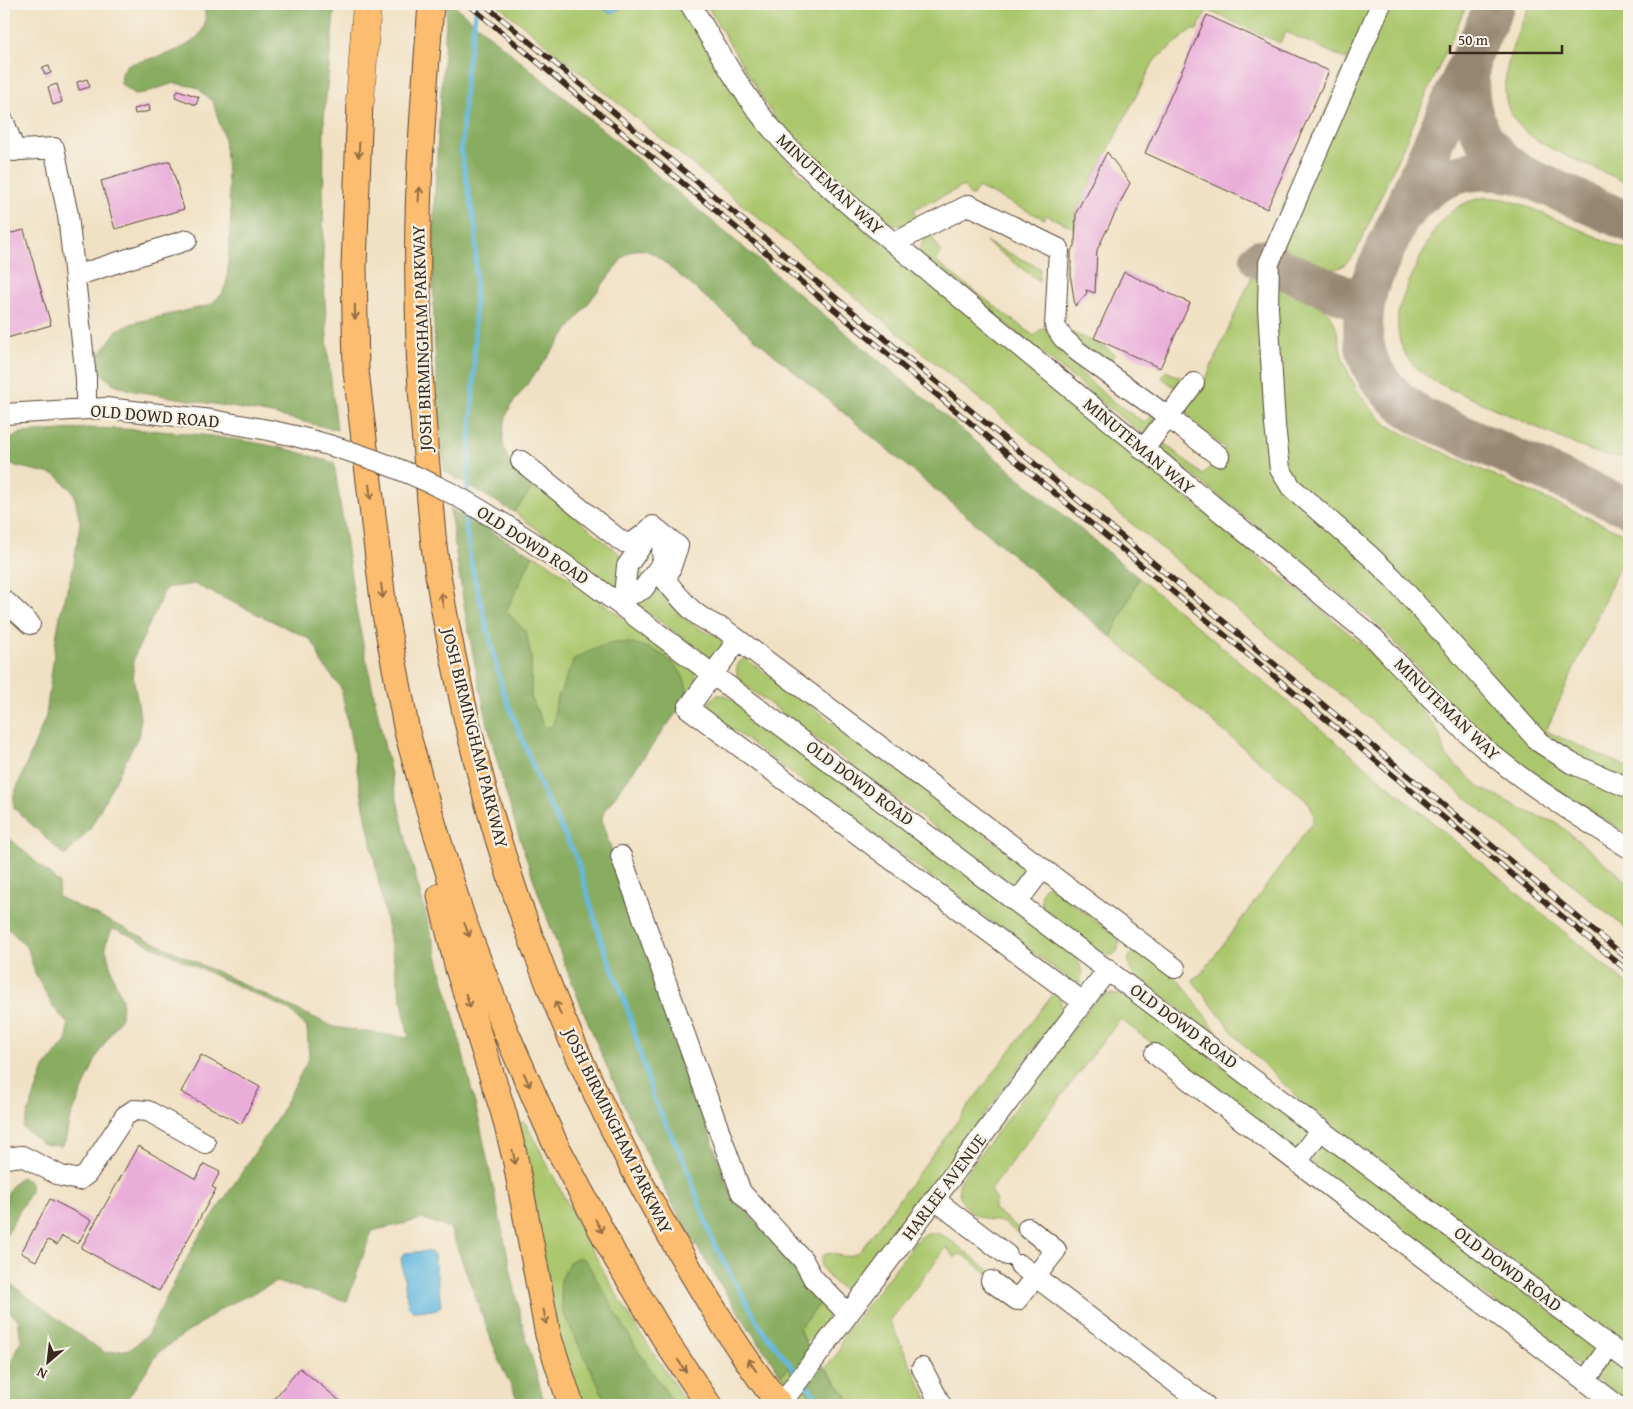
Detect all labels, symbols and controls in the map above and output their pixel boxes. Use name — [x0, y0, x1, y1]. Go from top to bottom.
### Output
scale bar — [1450, 22, 1563, 54]
text: 50 m — [1458, 29, 1489, 50]
street label: MINUTEMAN WAY — [770, 127, 890, 241]
one-way arrow — [354, 142, 363, 158]
one-way arrow — [415, 186, 424, 202]
street label: JOSH BIRMINGHAM PARKWAY — [404, 224, 439, 454]
one-way arrow — [350, 304, 360, 320]
street label: MINUTEMAN WAY — [1078, 391, 1201, 501]
street label: OLD DOWD ROAD — [89, 396, 221, 435]
one-way arrow — [365, 483, 375, 499]
street label: OLD DOWD ROAD — [472, 498, 595, 591]
one-way arrow — [377, 582, 387, 598]
one-way arrow — [437, 592, 447, 608]
street label: JOSH BIRMINGHAM PARKWAY — [435, 623, 516, 851]
street label: MINUTEMAN WAY — [1388, 651, 1507, 767]
street label: OLD DOWD ROAD — [801, 733, 920, 832]
one-way arrow — [463, 921, 472, 937]
street label: OLD DOWD ROAD — [1125, 976, 1244, 1075]
one-way arrow — [464, 993, 474, 1009]
one-way arrow — [553, 1001, 562, 1016]
street label: JOSH BIRMINGHAM PARKWAY — [556, 1021, 680, 1239]
one-way arrow — [523, 1072, 533, 1087]
street label: HARLEE AVENUE — [895, 1128, 993, 1246]
one-way arrow — [510, 1149, 520, 1165]
one-way arrow — [595, 1218, 604, 1233]
street label: OLD DOWD ROAD — [1449, 1219, 1568, 1318]
one-way arrow — [540, 1308, 550, 1324]
north arrow — [22, 1336, 72, 1386]
one-way arrow — [677, 1358, 687, 1372]
one-way arrow — [747, 1359, 757, 1373]
text: N — [33, 1362, 51, 1385]

